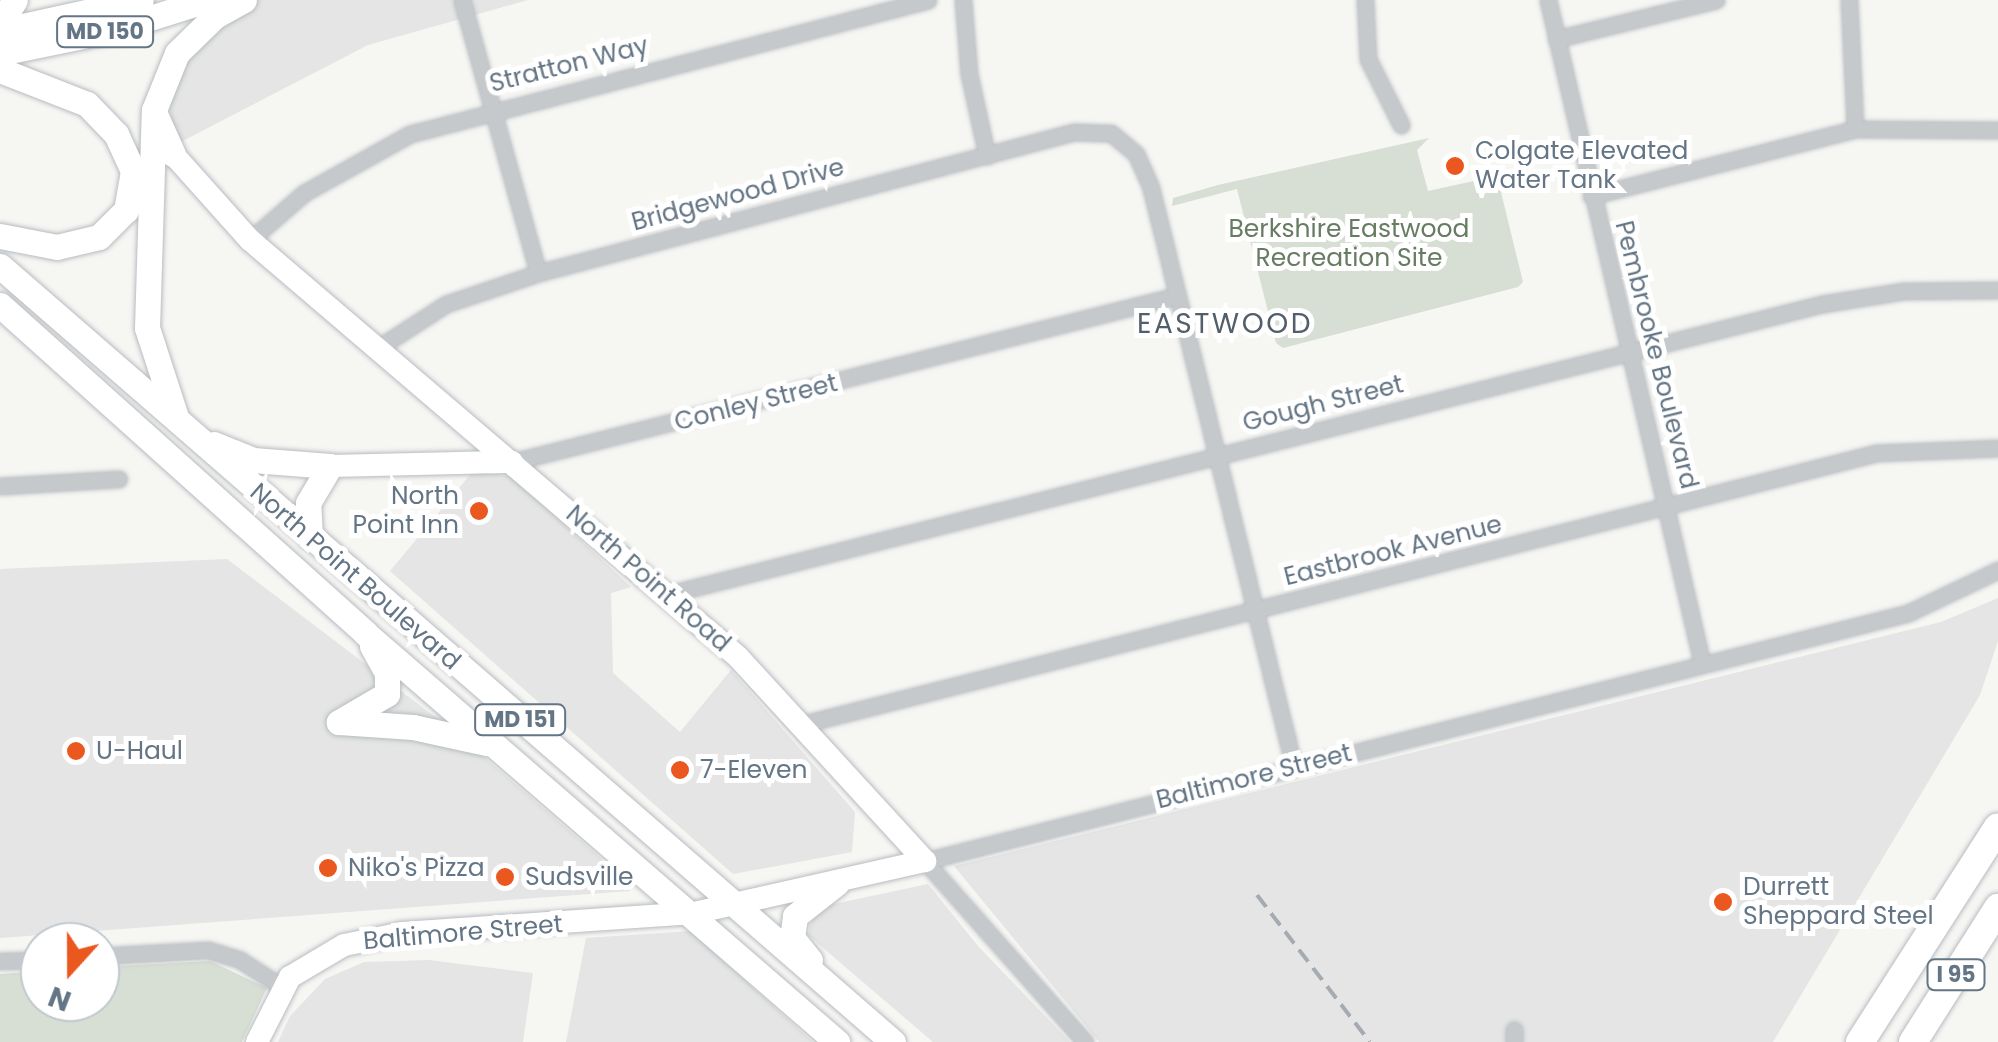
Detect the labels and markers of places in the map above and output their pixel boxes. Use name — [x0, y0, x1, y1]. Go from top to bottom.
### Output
place label: Colgate Elevated Water Tank — [1475, 137, 1688, 196]
marker: Colgate Elevated Water Tank — [1444, 155, 1466, 177]
place label: North Point Inn — [352, 482, 459, 541]
marker: North Point Inn — [468, 500, 490, 522]
place label: U-Haul — [96, 736, 183, 766]
marker: U-Haul — [65, 740, 87, 762]
place label: 7-Eleven — [700, 755, 807, 785]
marker: 7-Eleven — [669, 759, 691, 781]
place label: Niko's Pizza — [348, 853, 485, 883]
marker: Niko's Pizza — [317, 857, 339, 879]
place label: Sudsville — [525, 862, 634, 892]
marker: Sudsville — [494, 866, 516, 888]
place label: Durrett Sheppard Steel — [1743, 873, 1934, 932]
marker: Durrett Sheppard Steel — [1712, 891, 1734, 913]

